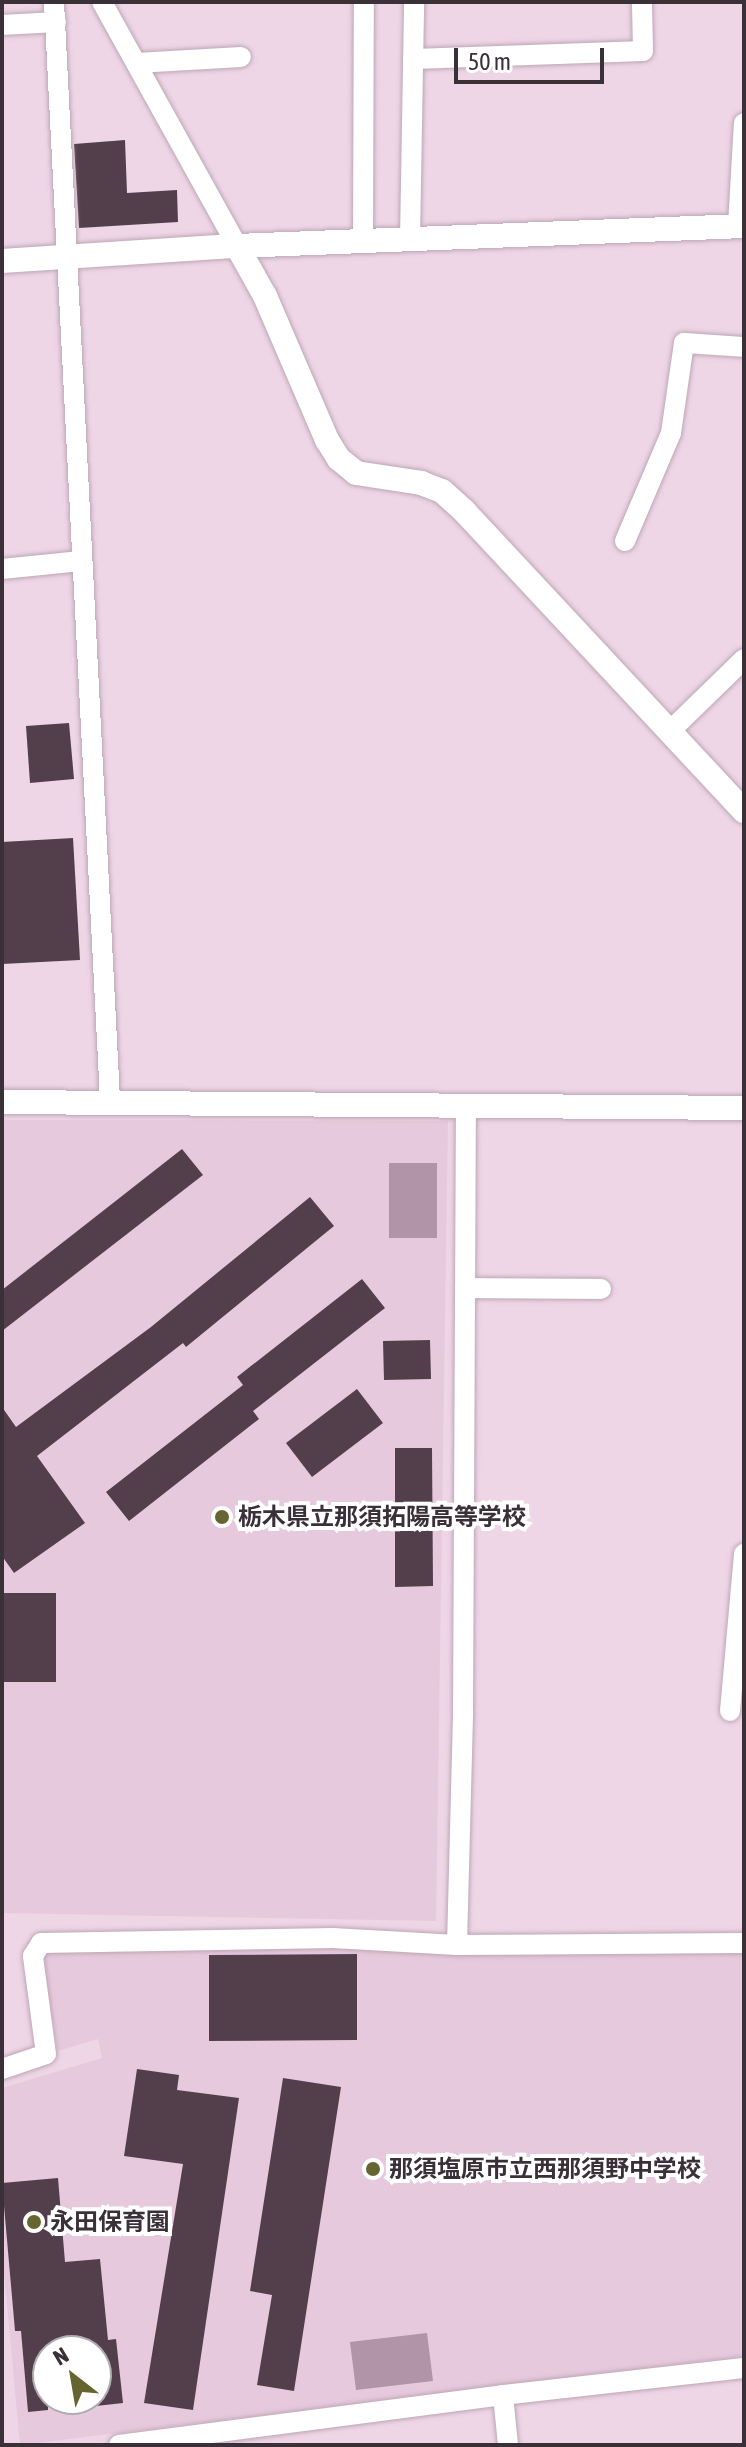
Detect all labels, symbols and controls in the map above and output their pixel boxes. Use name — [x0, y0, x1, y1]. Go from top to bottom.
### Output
scale bar — [458, 32, 608, 82]
text: 50 m — [468, 48, 511, 75]
place label: 栃木県立那須拓陽高等学校 — [238, 1503, 526, 1531]
marker: 栃木県立那須拓陽高等学校 — [213, 1508, 231, 1526]
place label: 那須塩原市立西那須野中学校 — [389, 2155, 701, 2183]
marker: 那須塩原市立西那須野中学校 — [364, 2160, 382, 2178]
place label: 永田保育園 — [50, 2208, 170, 2236]
marker: 永田保育園 — [25, 2213, 43, 2231]
north arrow — [32, 2335, 112, 2415]
text: N — [48, 2342, 73, 2371]

